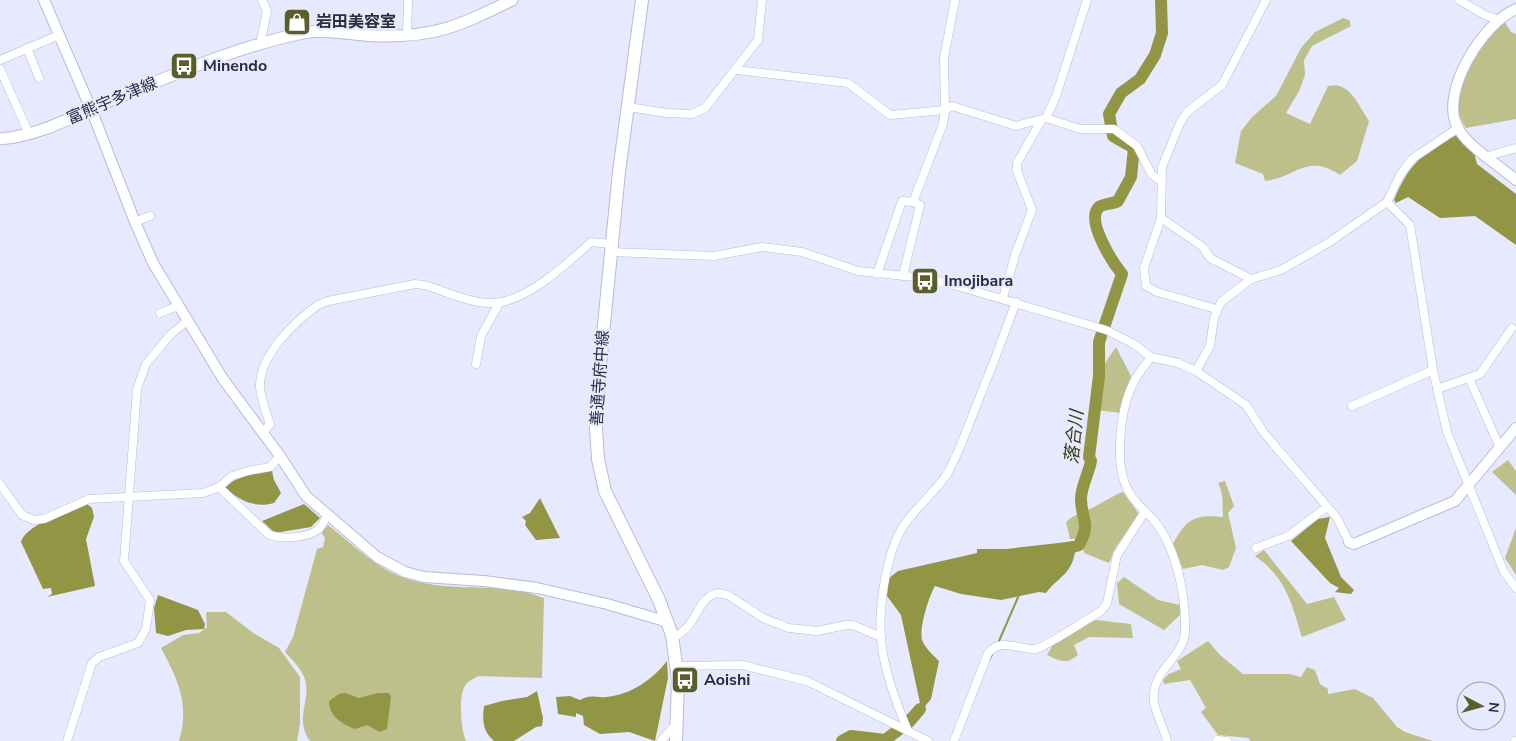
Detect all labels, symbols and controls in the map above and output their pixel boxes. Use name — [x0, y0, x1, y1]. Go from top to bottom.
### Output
shop icon: 岩田美容室 — [282, 7, 312, 37]
place label: 岩田美容室 — [316, 11, 396, 33]
bus stop icon: Minendo — [169, 51, 199, 81]
place label: Minendo — [203, 55, 267, 77]
street label: 富熊宇多津線 — [64, 72, 160, 130]
bus stop icon: Imojibara — [910, 266, 940, 296]
place label: Imojibara — [944, 270, 1013, 292]
street label: 善通寺府中線 — [586, 329, 614, 427]
water label: 落合川 — [1059, 407, 1089, 465]
bus stop icon: Aoishi — [670, 665, 700, 695]
place label: Aoishi — [704, 669, 750, 691]
north arrow — [1456, 681, 1506, 731]
text: N — [1483, 701, 1503, 714]

